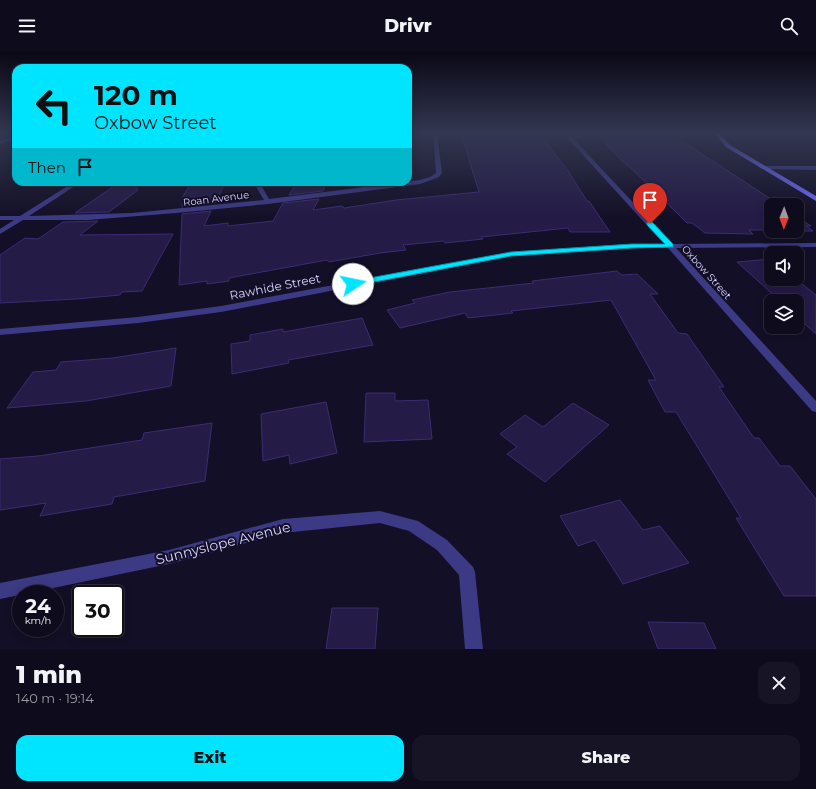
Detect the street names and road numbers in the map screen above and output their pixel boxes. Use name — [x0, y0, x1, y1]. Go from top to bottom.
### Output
street label: Roan Avenue — [182, 188, 250, 209]
street label: Oxbow Street — [679, 243, 734, 302]
street label: Rawhide Street — [228, 270, 322, 303]
street label: Sunnyslope Avenue — [154, 518, 292, 568]

